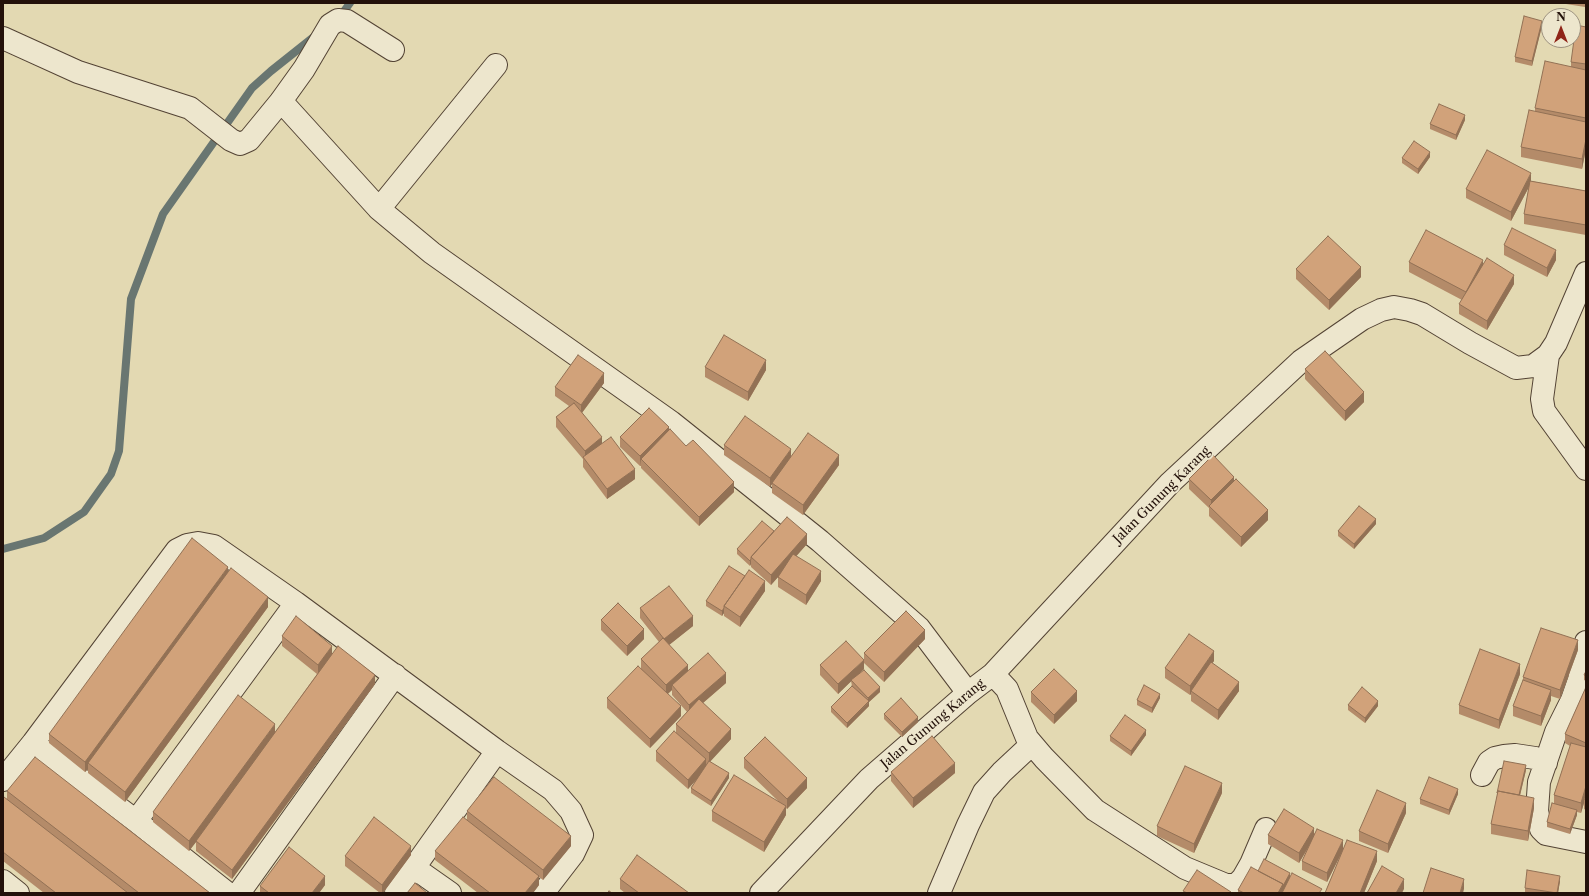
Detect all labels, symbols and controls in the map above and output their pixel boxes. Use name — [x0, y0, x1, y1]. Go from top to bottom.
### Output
north arrow — [1541, 8, 1581, 48]
text: N — [1556, 10, 1566, 24]
street label: Jalan Gunung Karang — [1110, 443, 1214, 547]
street label: Jalan Gunung Karang — [878, 676, 988, 772]

